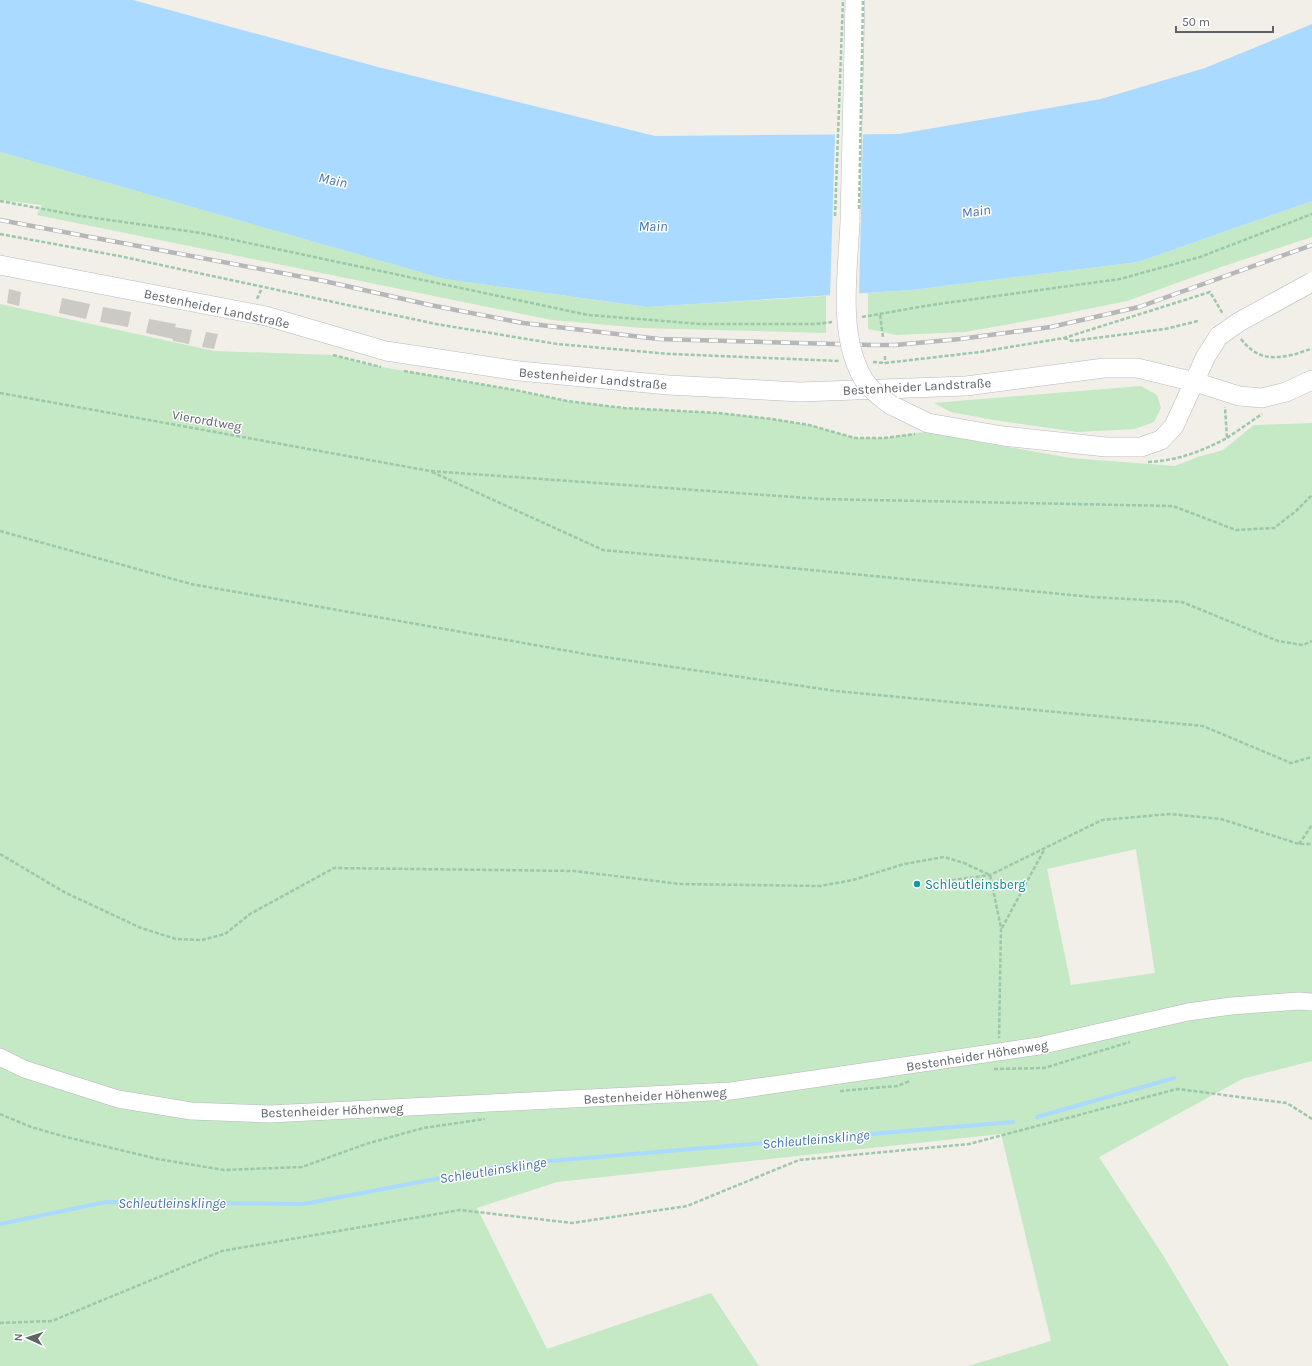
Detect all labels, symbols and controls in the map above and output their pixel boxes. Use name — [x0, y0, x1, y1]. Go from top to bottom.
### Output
scale bar — [1176, 8, 1273, 34]
text: 50 m — [1182, 15, 1210, 29]
water label: Main — [317, 169, 349, 192]
water label: Main — [961, 201, 992, 222]
water label: Main — [638, 218, 668, 235]
street label: Bestenheider Landstraße — [143, 286, 291, 331]
street label: Bestenheider Landstraße — [518, 365, 668, 392]
street label: Bestenheider Landstraße — [842, 375, 992, 398]
street label: Vierordtweg — [171, 407, 244, 434]
place label: Schleutleinsberg — [925, 877, 1026, 892]
marker: Schleutleinsberg — [912, 879, 922, 889]
street label: Bestenheider Höhenweg — [905, 1037, 1050, 1074]
street label: Bestenheider Höhenweg — [583, 1084, 728, 1107]
street label: Bestenheider Höhenweg — [260, 1100, 404, 1120]
water label: Schleutleinsklinge — [762, 1126, 871, 1153]
water label: Schleutleinsklinge — [439, 1154, 548, 1187]
water label: Schleutleinsklinge — [118, 1195, 226, 1212]
north arrow — [8, 1318, 48, 1358]
text: N — [12, 1333, 25, 1342]

